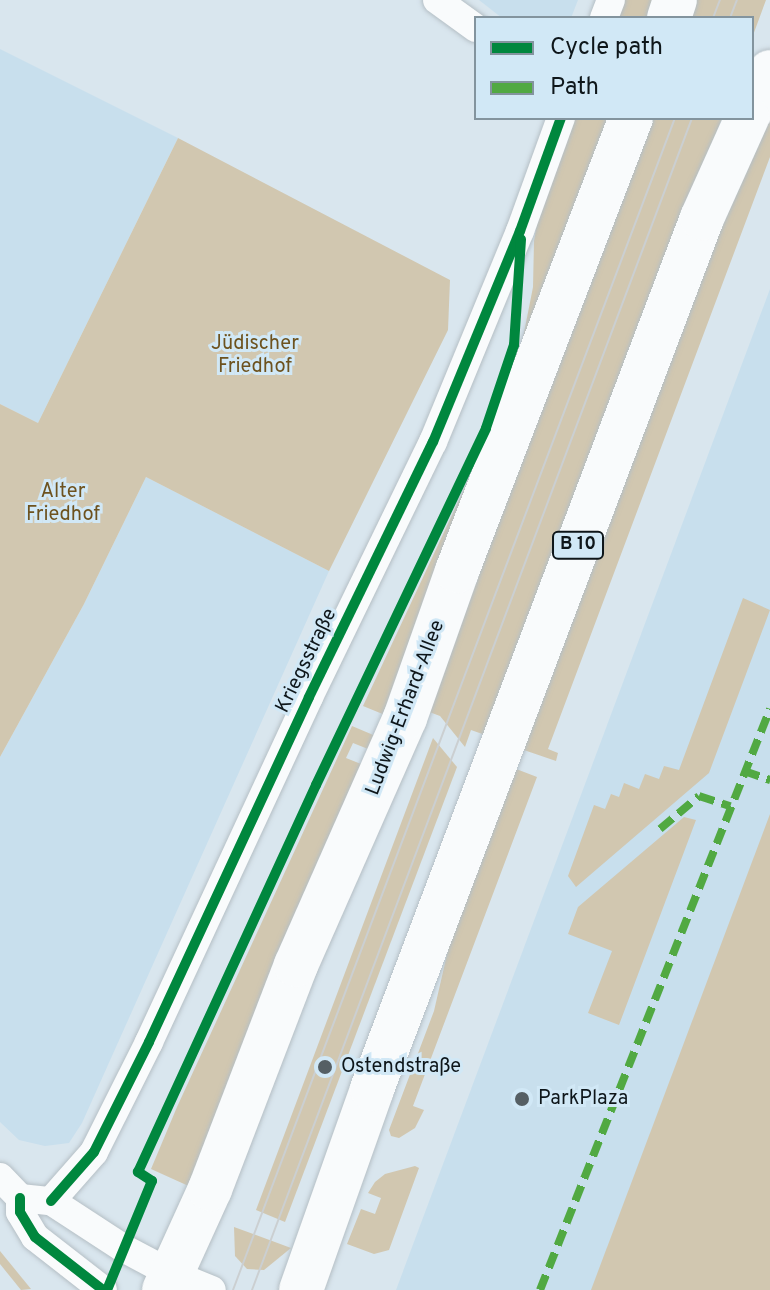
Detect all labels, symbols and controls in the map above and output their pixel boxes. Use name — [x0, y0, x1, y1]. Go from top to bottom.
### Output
legend — [474, 16, 754, 120]
text: Cycle path — [550, 33, 663, 63]
text: Path — [550, 73, 599, 103]
park label: Jüdischer Friedhof — [211, 332, 299, 379]
park label: Alter Friedhof — [26, 481, 100, 528]
road number: B 10 — [552, 531, 604, 559]
street label: Kriegsstraße — [271, 605, 343, 717]
street label: Ludwig-Erhard-Allee — [362, 617, 450, 799]
place label: Ostendstraße — [341, 1055, 461, 1079]
marker: Ostendstraße — [316, 1058, 334, 1076]
place label: ParkPlaza — [538, 1087, 628, 1111]
marker: ParkPlaza — [513, 1090, 531, 1108]

